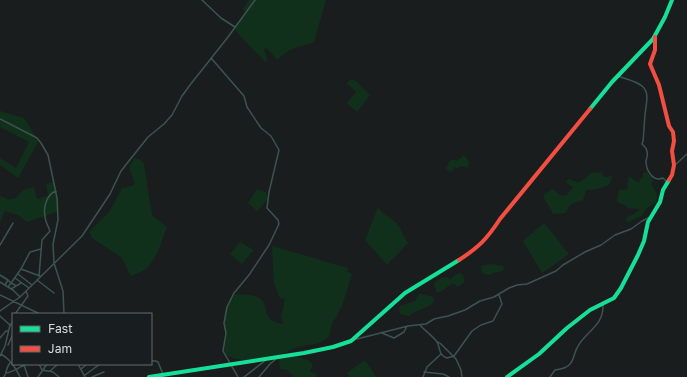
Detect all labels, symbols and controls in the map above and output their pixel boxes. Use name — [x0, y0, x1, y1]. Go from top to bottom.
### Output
legend — [12, 313, 152, 365]
text: Fast — [48, 321, 73, 336]
text: Jam — [48, 341, 72, 356]

